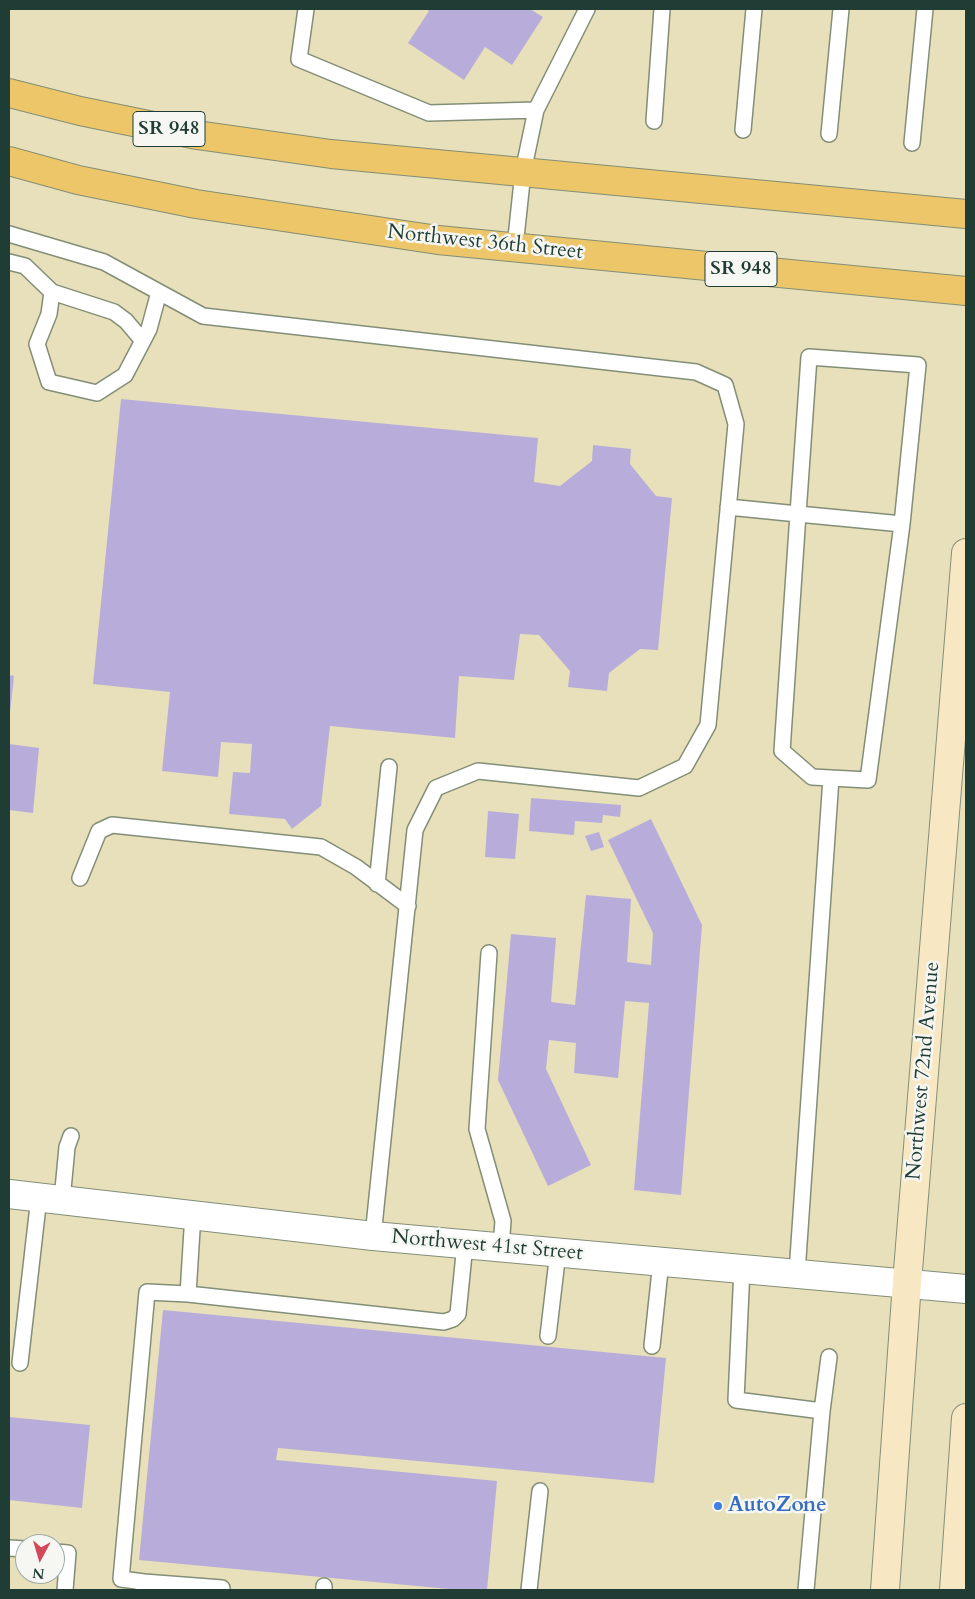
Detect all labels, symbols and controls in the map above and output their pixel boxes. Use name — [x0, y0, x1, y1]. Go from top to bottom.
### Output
road number: SR 948 — [133, 112, 205, 146]
street label: Northwest 36th Street — [386, 220, 584, 266]
road number: SR 948 — [705, 252, 777, 286]
street label: Northwest 72nd Avenue — [902, 961, 946, 1181]
street label: Northwest 41st Street — [390, 1225, 584, 1267]
place label: AutoZone — [728, 1493, 827, 1519]
marker: AutoZone — [712, 1500, 724, 1512]
north arrow — [15, 1534, 65, 1584]
text: N — [31, 1563, 46, 1584]

